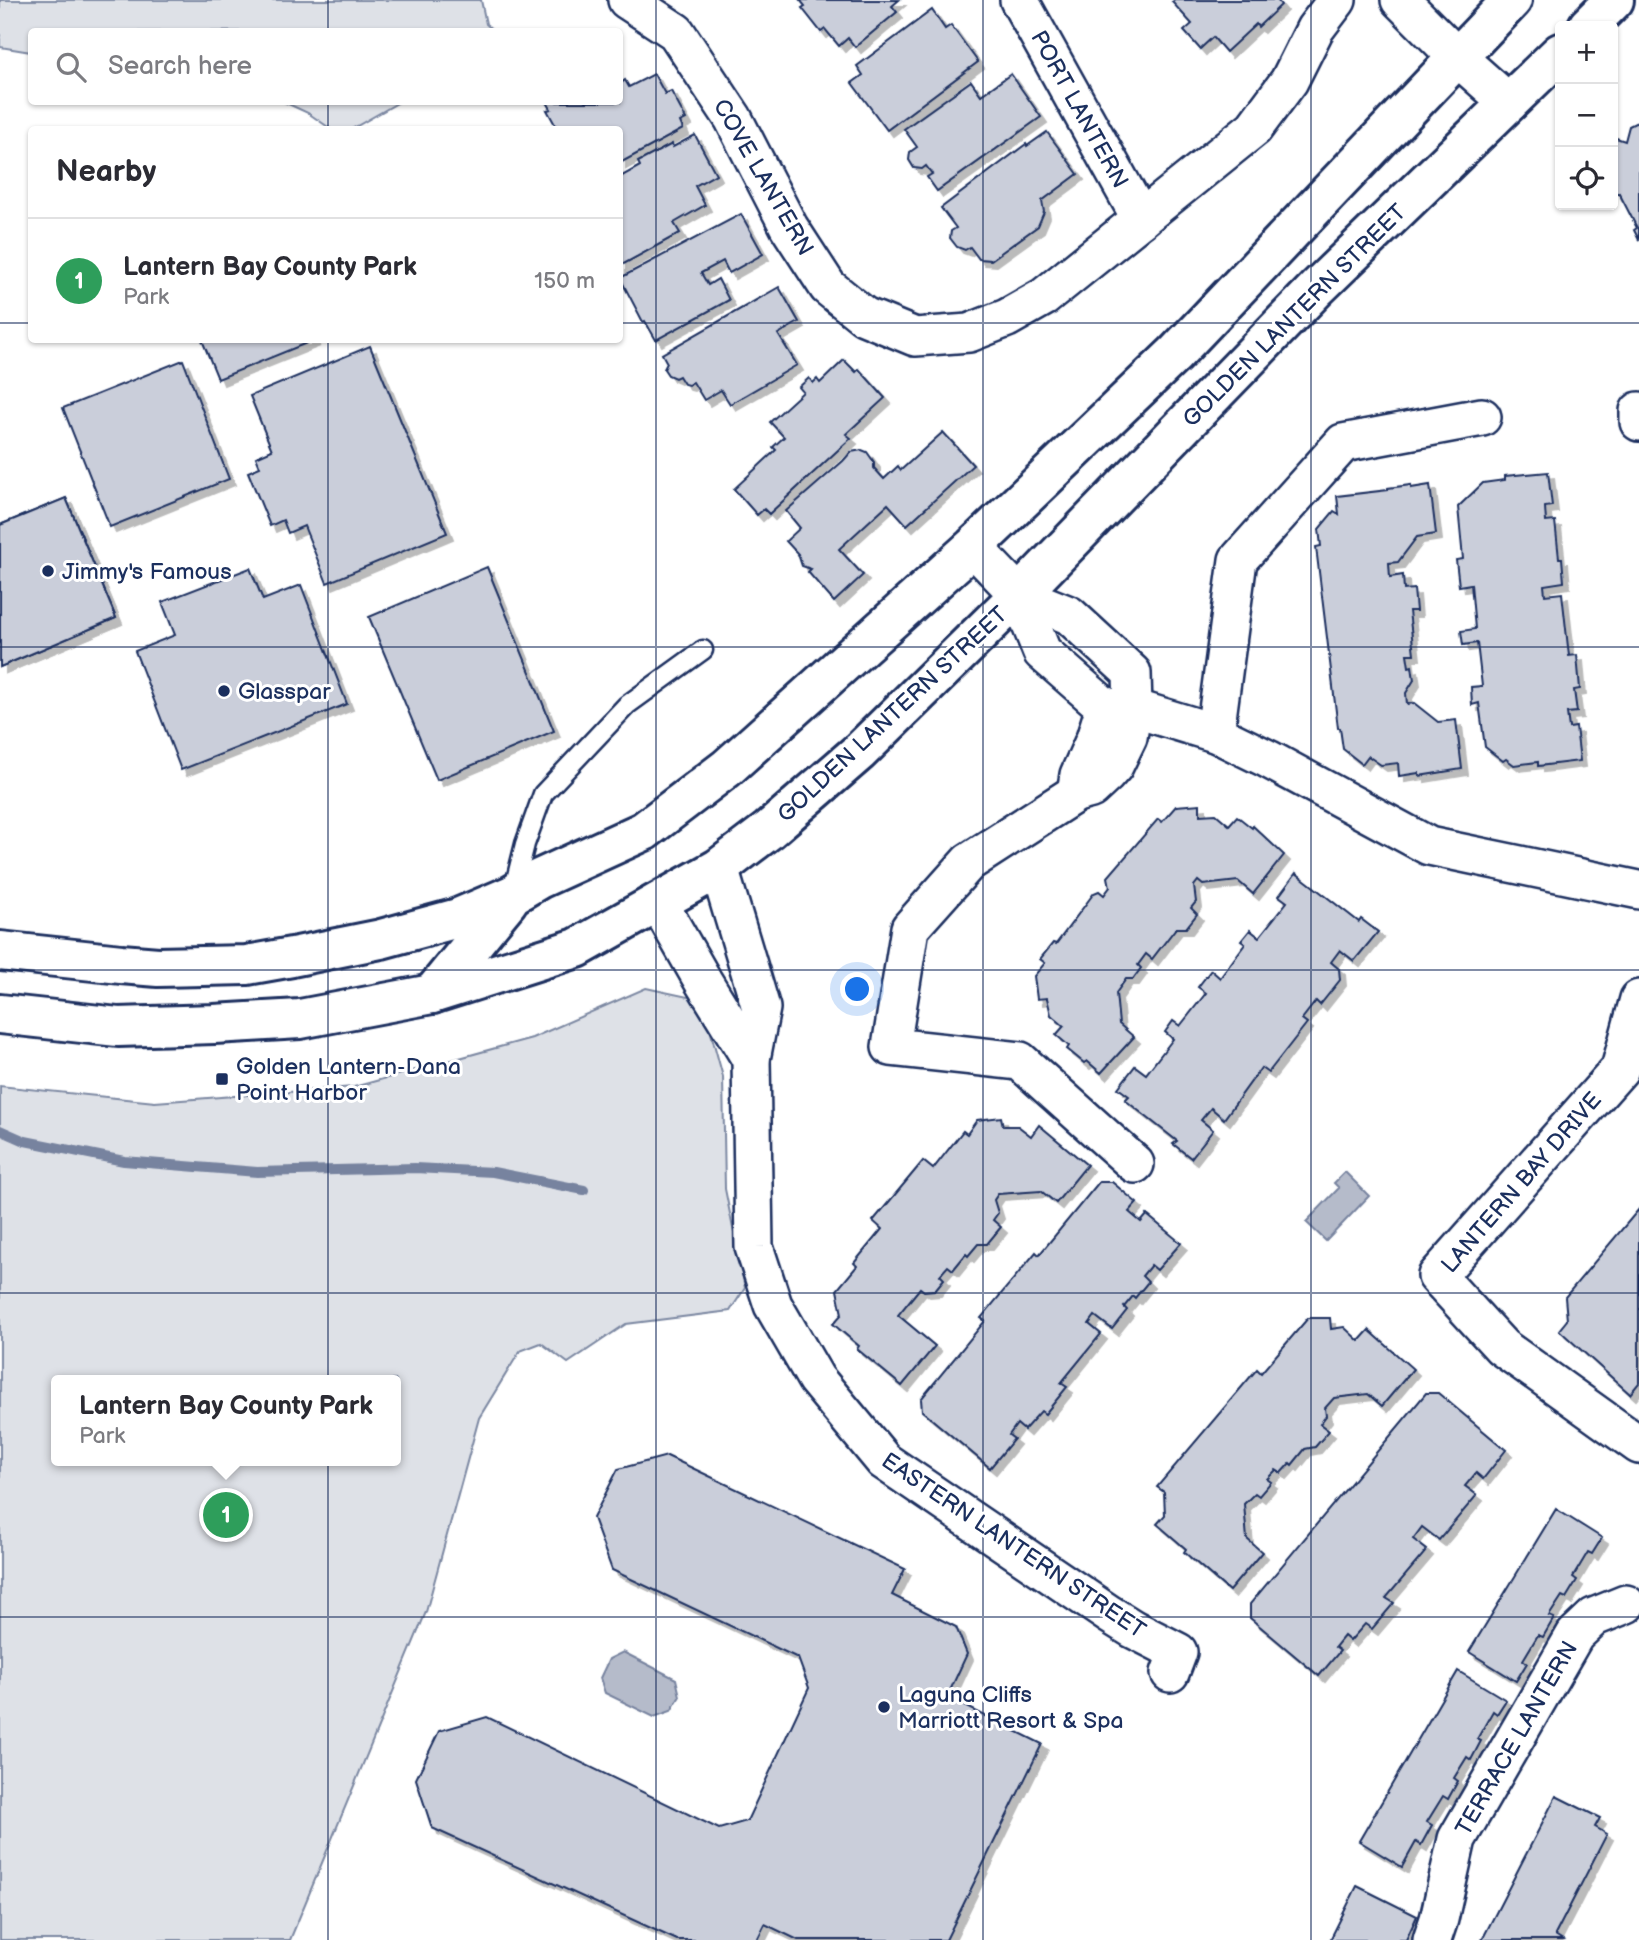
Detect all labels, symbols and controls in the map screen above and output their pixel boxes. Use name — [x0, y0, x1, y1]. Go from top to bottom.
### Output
map controls — [1555, 21, 1618, 210]
button: + — [1555, 21, 1618, 84]
street label: PORT LANTERN — [1024, 26, 1134, 193]
search box — [28, 28, 623, 105]
icon: search — [52, 48, 90, 86]
text: Search here — [108, 51, 252, 82]
button: − — [1555, 84, 1618, 147]
street label: COVE LANTERN — [707, 94, 819, 261]
button: locate — [1555, 147, 1618, 210]
text: Nearby — [56, 154, 156, 190]
street label: GOLDEN LANTERN STREET — [1177, 198, 1412, 433]
text: Lantern Bay County Park — [123, 252, 417, 283]
text: 1 — [74, 267, 84, 295]
text: 150 m — [534, 267, 595, 295]
text: Park — [123, 283, 169, 311]
place label: Jimmy's Famous — [62, 558, 232, 586]
marker: Jimmy's Famous — [40, 563, 56, 579]
street label: GOLDEN LANTERN STREET — [772, 601, 1014, 829]
place label: Glasspar — [238, 678, 331, 706]
marker: Glasspar — [216, 683, 232, 699]
your location — [840, 972, 874, 1006]
place label: Golden Lantern-Dana Point Harbor — [236, 1053, 461, 1107]
marker: Golden Lantern-Dana Point Harbor — [214, 1071, 230, 1087]
street label: LANTERN BAY DRIVE — [1436, 1087, 1608, 1279]
popup — [51, 1375, 401, 1466]
text: Lantern Bay County Park — [79, 1391, 373, 1422]
text: Park — [79, 1422, 125, 1450]
street label: EASTERN LANTERN STREET — [876, 1447, 1151, 1645]
pin: 1 — [203, 1489, 249, 1541]
street label: TERRACE LANTERN — [1450, 1636, 1584, 1841]
place label: Laguna Cliffs Marriott Resort & Spa — [898, 1681, 1124, 1735]
marker: Laguna Cliffs Marriott Resort & Spa — [876, 1699, 892, 1715]

